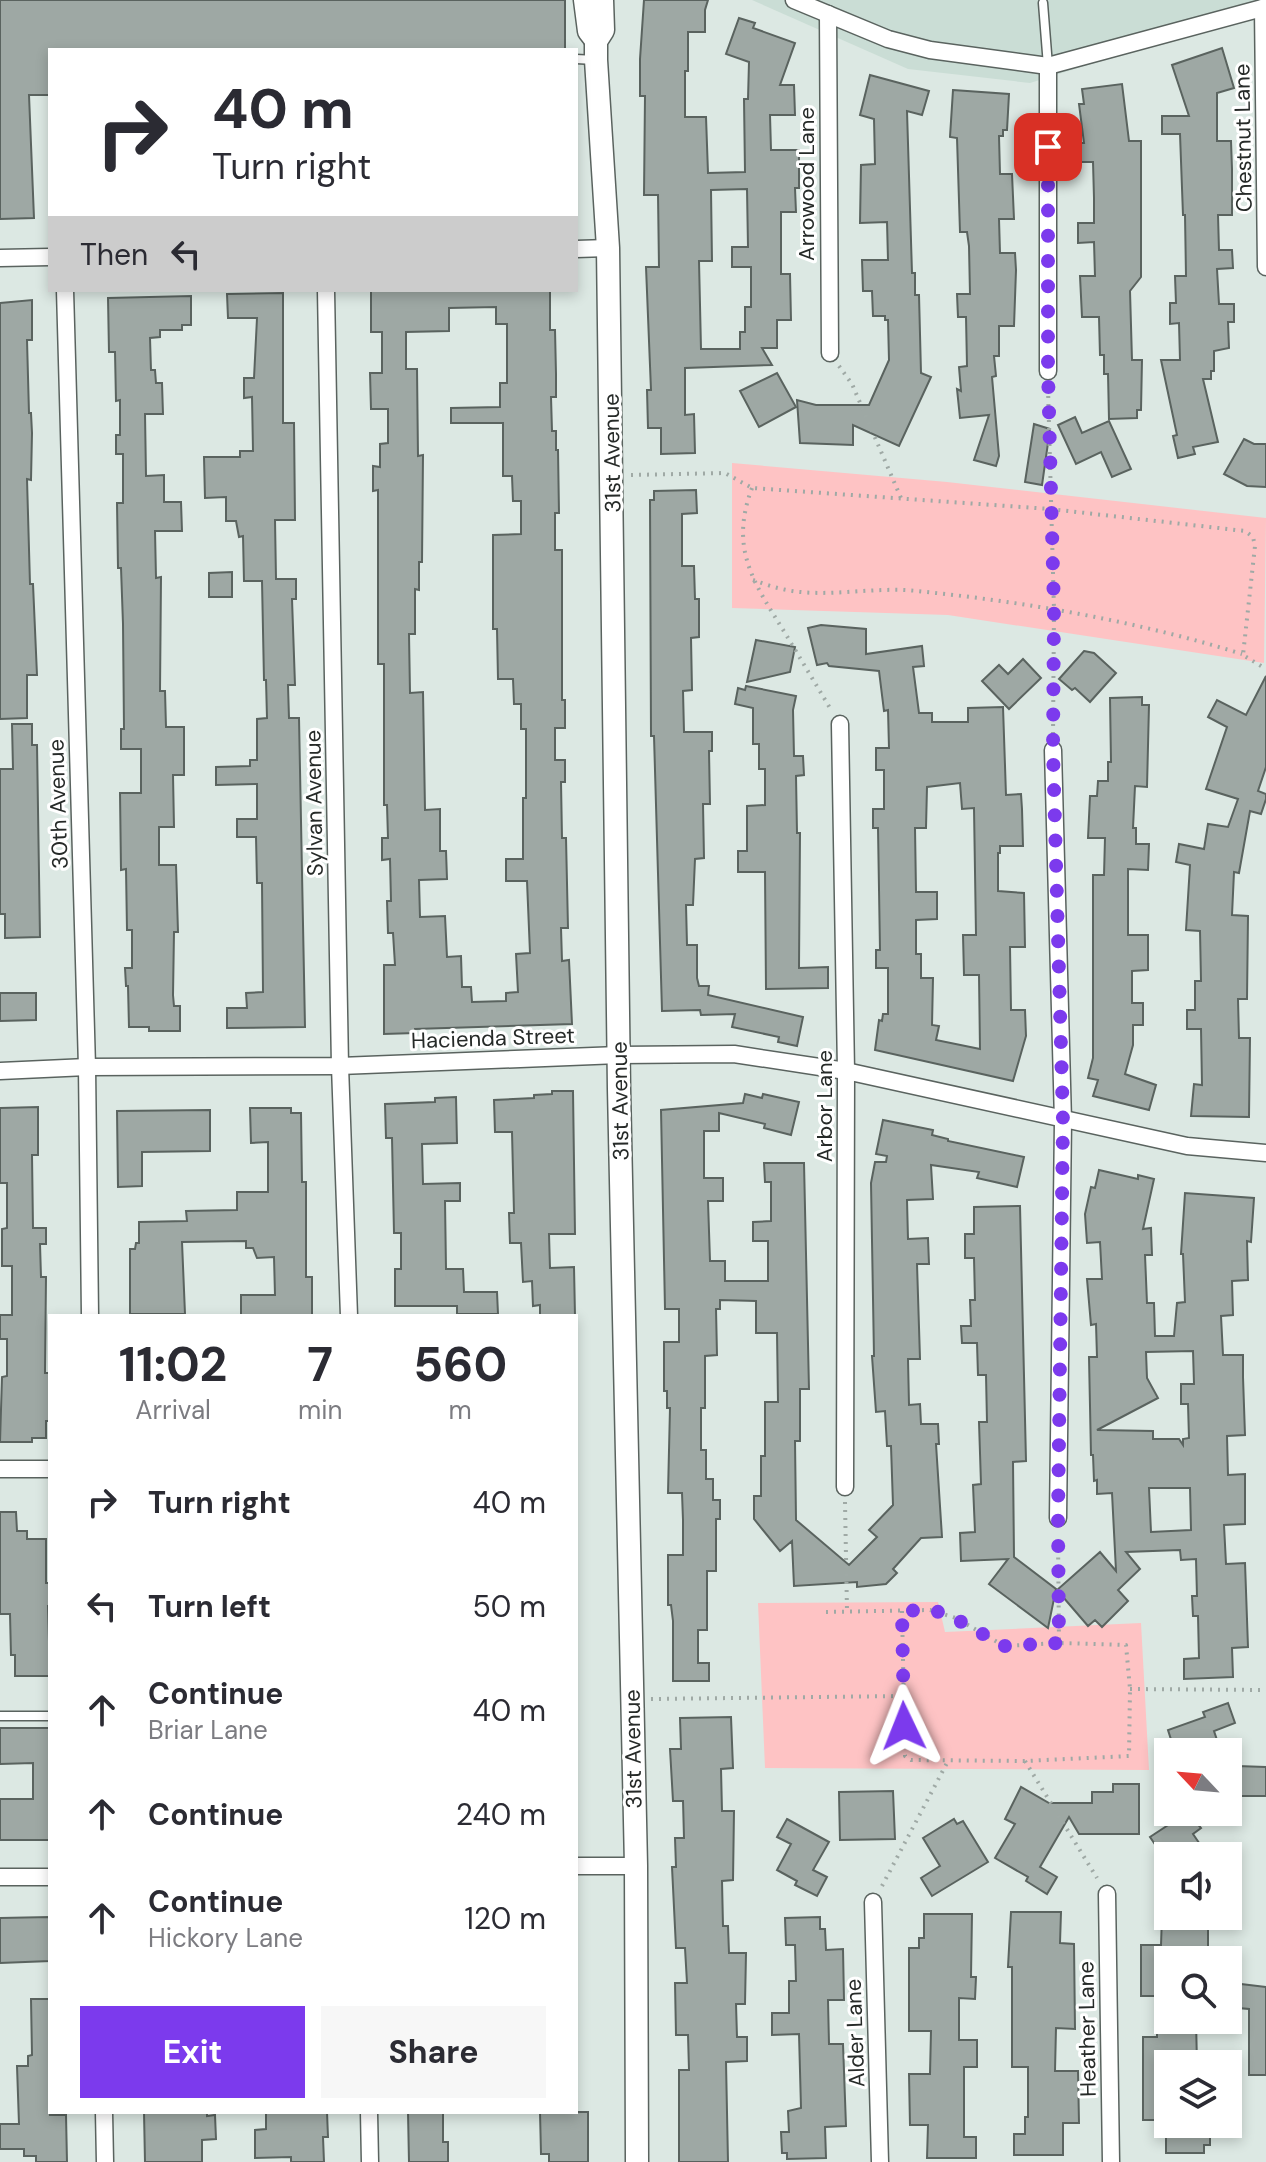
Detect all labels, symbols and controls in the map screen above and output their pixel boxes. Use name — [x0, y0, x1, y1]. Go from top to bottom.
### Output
street label: Chestnut Lane — [1227, 64, 1259, 212]
text: 40 m — [212, 72, 354, 145]
icon: right — [80, 80, 184, 184]
street label: Arrowood Lane — [792, 107, 821, 261]
pin — [1014, 113, 1082, 181]
icon: arrive — [1026, 125, 1070, 169]
text: Turn right — [212, 143, 371, 190]
icon: left — [164, 232, 208, 276]
text: Then — [80, 235, 148, 274]
street label: 31st Avenue — [596, 393, 628, 513]
street label: Sylvan Avenue — [298, 730, 330, 876]
street label: 30th Avenue — [41, 739, 75, 869]
street label: Hacienda Street — [411, 1021, 575, 1055]
street label: 31st Avenue — [604, 1041, 636, 1161]
street label: Arbor Lane — [810, 1050, 839, 1162]
text: 11:02 — [119, 1333, 227, 1396]
text: 7 — [307, 1333, 333, 1396]
text: 560 — [413, 1333, 507, 1396]
text: Arrival — [135, 1393, 211, 1427]
text: min — [298, 1393, 342, 1427]
text: m — [449, 1393, 472, 1427]
icon: right — [80, 1480, 124, 1524]
text: Turn right — [148, 1483, 291, 1522]
text: 40 m — [473, 1483, 546, 1522]
icon: left — [80, 1584, 124, 1628]
text: Turn left — [148, 1587, 271, 1626]
text: 50 m — [472, 1587, 546, 1626]
text: Continue — [148, 1674, 283, 1713]
position arrow — [862, 1684, 946, 1768]
icon: ahead — [80, 1688, 124, 1732]
street label: 31st Avenue — [617, 1689, 649, 1809]
text: 40 m — [473, 1691, 546, 1730]
text: Briar Lane — [148, 1713, 268, 1747]
north arrow — [1154, 1738, 1242, 1826]
map controls — [1154, 1738, 1242, 2138]
icon: ahead — [80, 1792, 124, 1836]
text: Continue — [148, 1795, 283, 1834]
text: 240 m — [456, 1795, 546, 1834]
button: sound — [1154, 1842, 1242, 1930]
text: Continue — [148, 1882, 283, 1921]
icon: ahead — [80, 1896, 124, 1940]
text: 120 m — [464, 1899, 546, 1938]
text: Hickory Lane — [148, 1921, 303, 1955]
button: search — [1154, 1946, 1242, 2034]
street label: Heather Lane — [1071, 1961, 1103, 2097]
street label: Alder Lane — [839, 1978, 871, 2088]
button: Exit — [80, 2006, 305, 2098]
button: Share — [321, 2006, 546, 2098]
button: layers — [1154, 2050, 1242, 2138]

